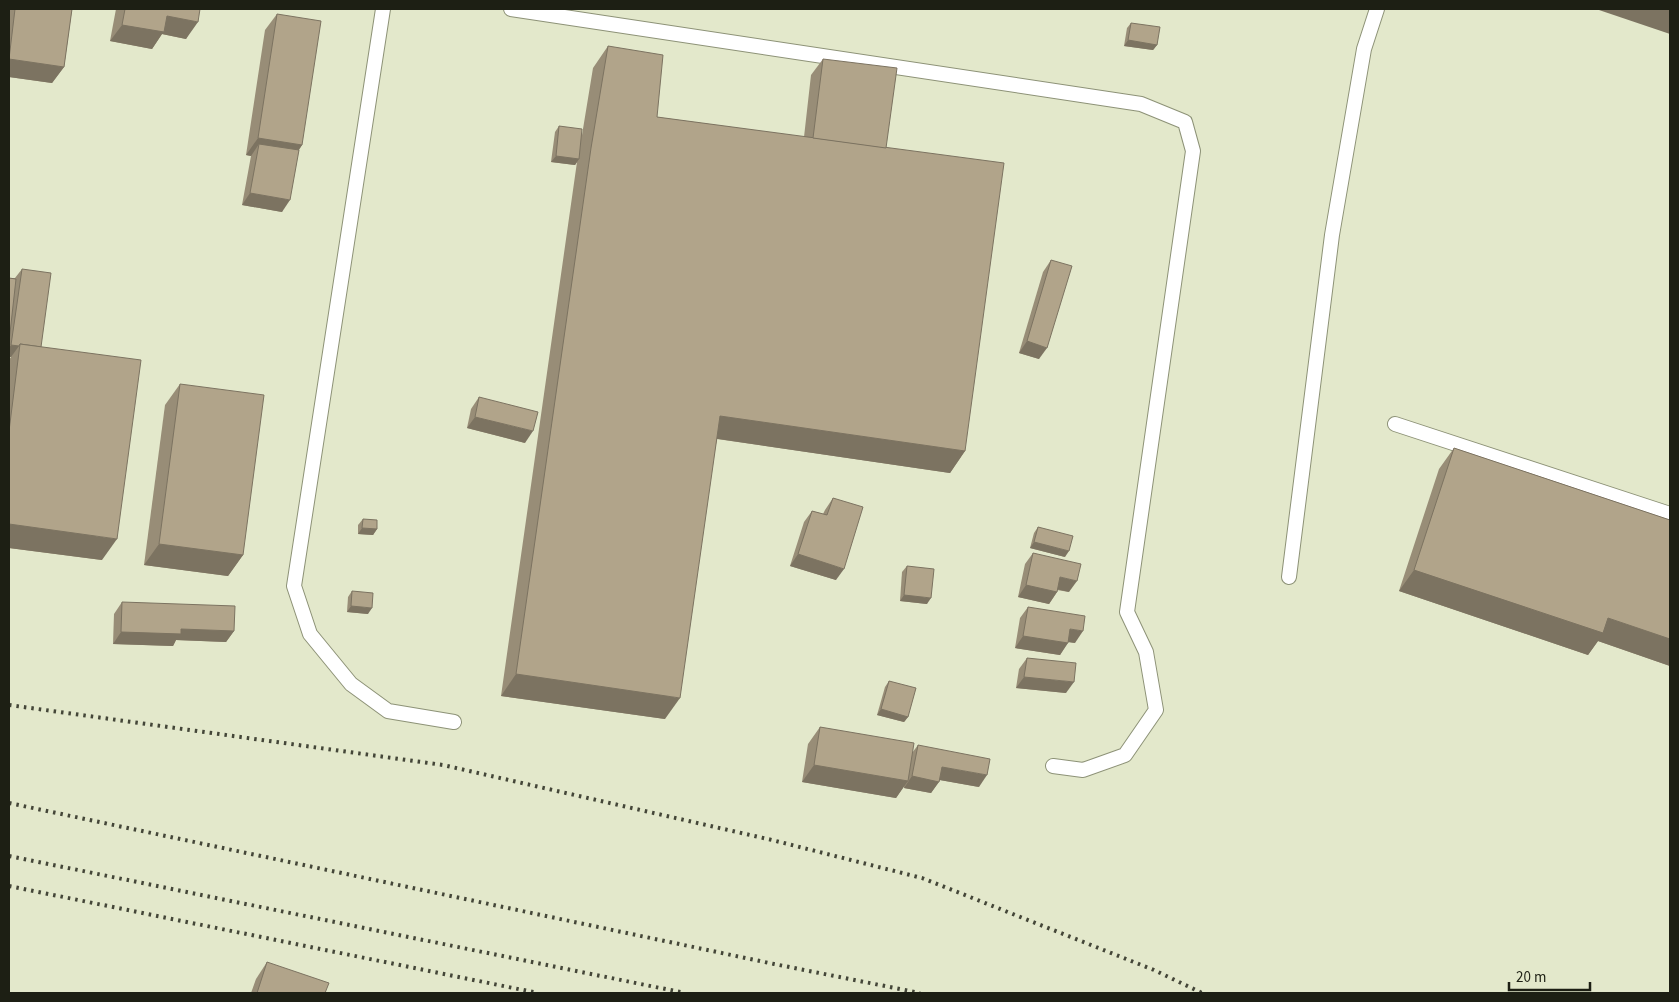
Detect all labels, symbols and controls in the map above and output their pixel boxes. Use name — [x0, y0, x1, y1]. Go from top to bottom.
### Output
scale bar — [1509, 960, 1590, 992]
text: 20 m — [1516, 967, 1546, 988]

